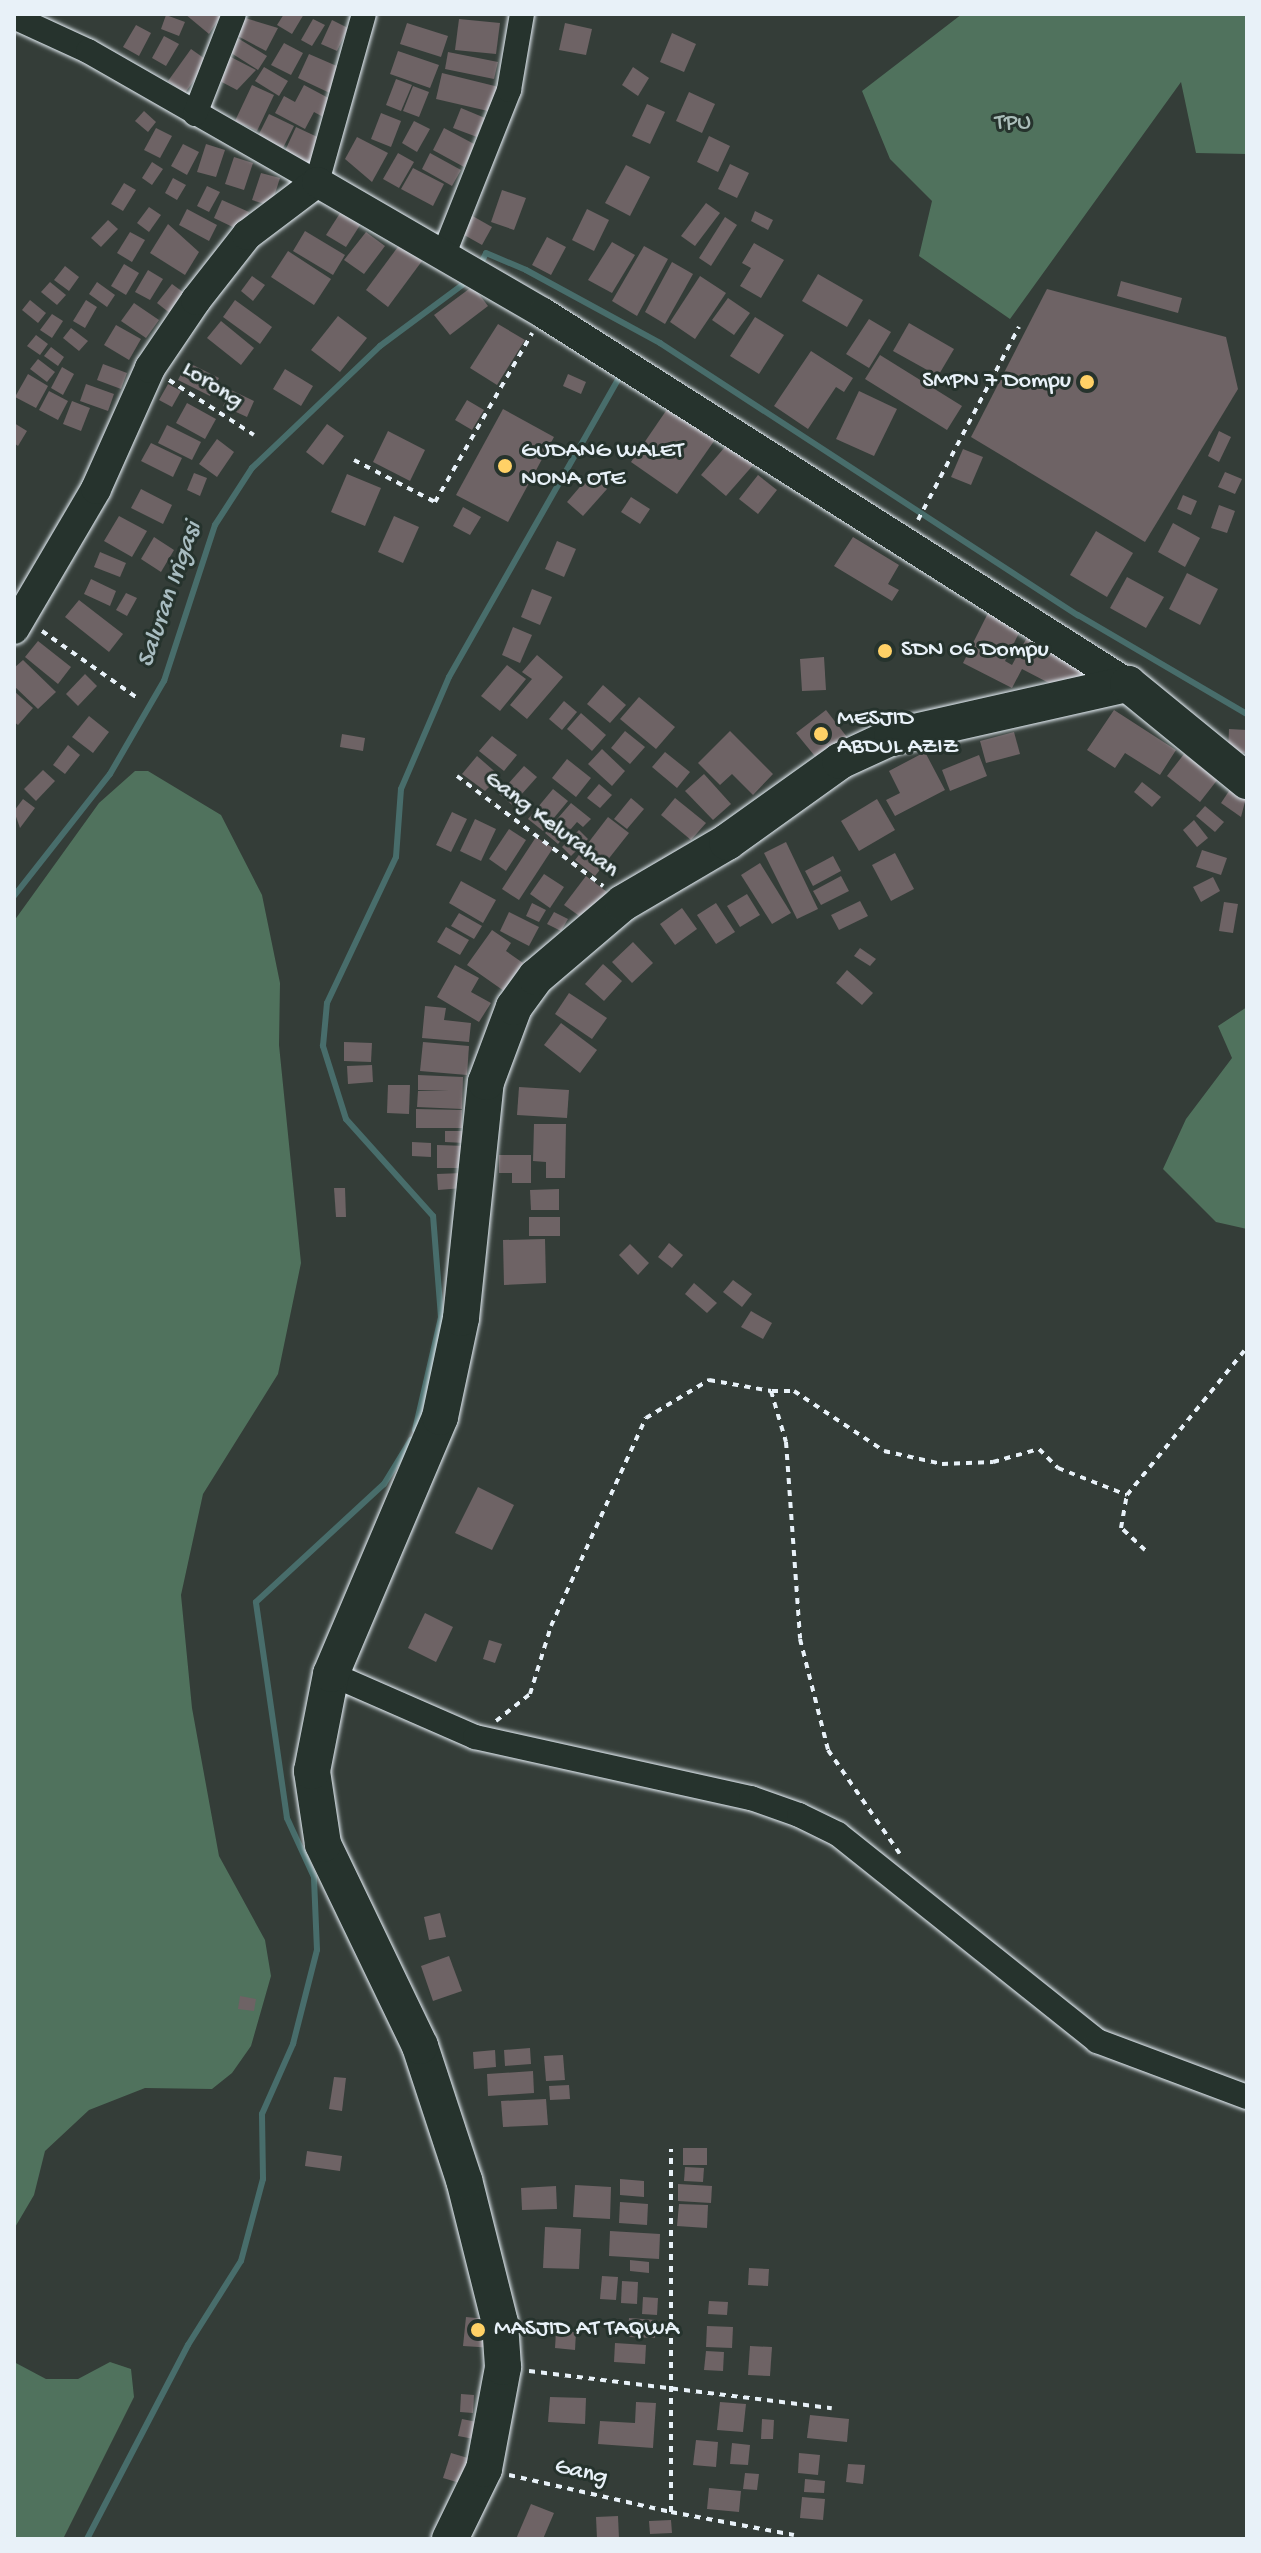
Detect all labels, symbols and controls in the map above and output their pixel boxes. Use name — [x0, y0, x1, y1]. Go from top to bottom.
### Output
park label: TPU — [995, 110, 1031, 138]
street label: Lorong — [176, 356, 248, 416]
place label: SMPN 7 Dompu — [922, 368, 1071, 396]
marker: SMPN 7 Dompu — [1078, 373, 1096, 391]
place label: GUDANG WALET NONA OTE — [521, 438, 684, 494]
marker: GUDANG WALET NONA OTE — [496, 457, 514, 475]
water label: Saluran Irigasi — [131, 518, 211, 672]
place label: SDN 06 Dompu — [901, 637, 1049, 665]
marker: SDN 06 Dompu — [876, 642, 894, 660]
place label: MESJID ABDUL AZIZ — [837, 706, 958, 762]
marker: MESJID ABDUL AZIZ — [812, 725, 830, 743]
street label: Gang Kelurahan — [478, 765, 624, 885]
place label: MASJID AT TAQWA — [494, 2316, 679, 2344]
marker: MASJID AT TAQWA — [469, 2321, 487, 2339]
street label: Gang — [552, 2453, 610, 2493]

